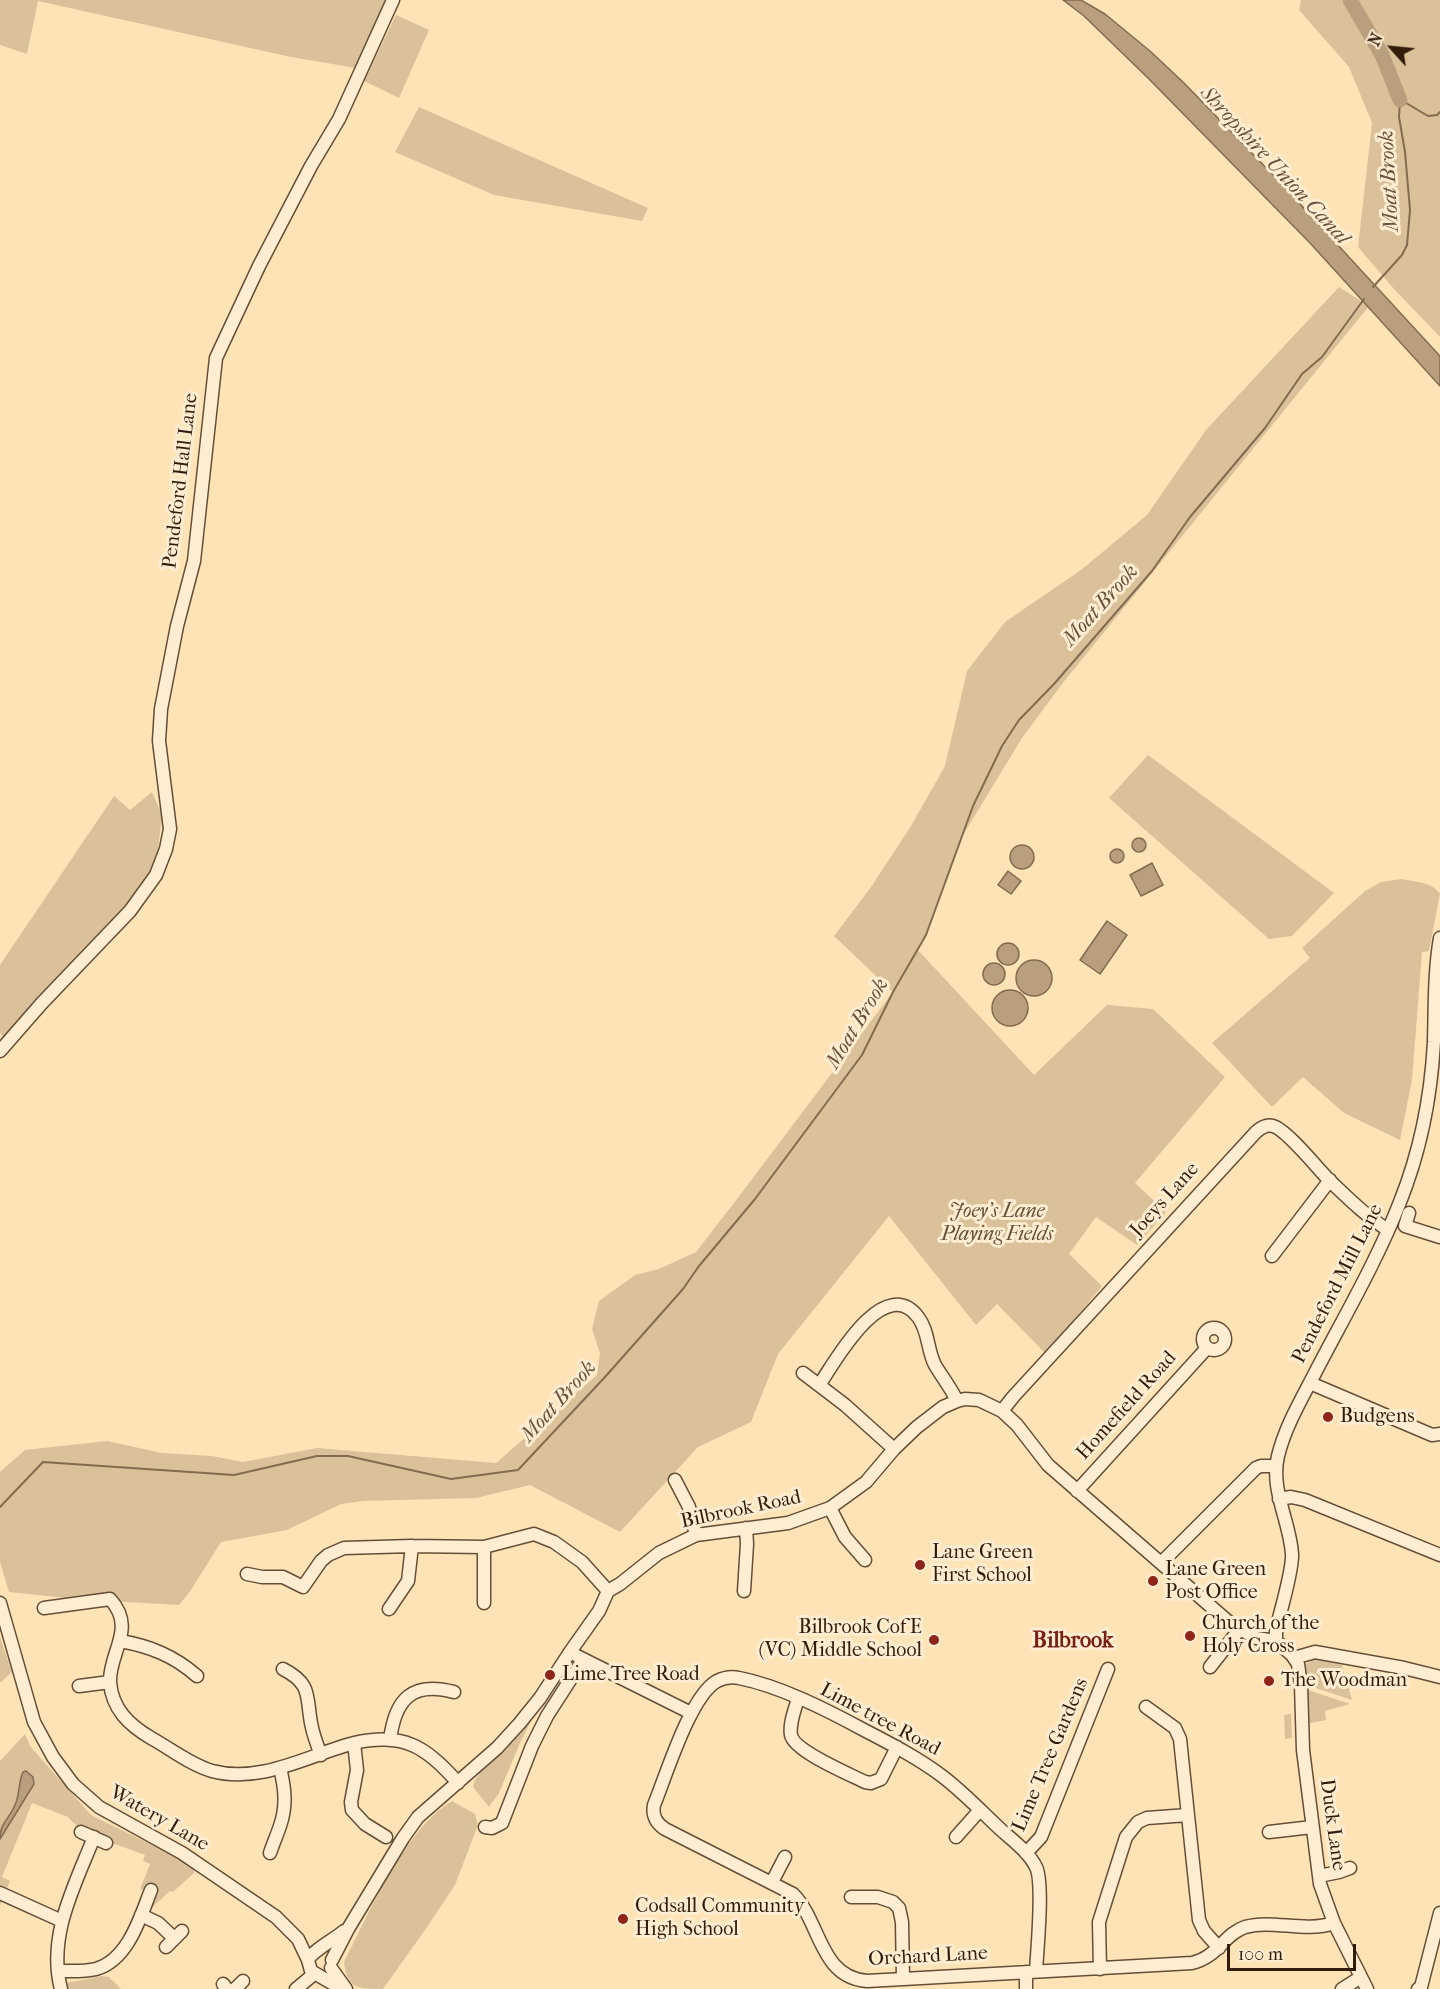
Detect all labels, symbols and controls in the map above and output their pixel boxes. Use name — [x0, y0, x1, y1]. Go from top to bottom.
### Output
north arrow — [1362, 18, 1422, 78]
text: N — [1364, 30, 1387, 49]
water label: Shropshire Union Canal — [1194, 82, 1354, 250]
water label: Moat Brook — [1375, 130, 1405, 232]
street label: Pendeford Hall Lane — [158, 392, 204, 570]
water label: Moat Brook — [1058, 560, 1144, 652]
water label: Moat Brook — [821, 974, 895, 1074]
street label: Joeys Lane — [1125, 1158, 1205, 1242]
park label: Joey's Lane Playing Fields — [941, 1200, 1053, 1247]
street label: Pendeford Mill Lane — [1287, 1200, 1389, 1368]
street label: Homefield Road — [1072, 1347, 1182, 1465]
water label: Moat Brook — [516, 1356, 602, 1448]
place label: Budgens — [1340, 1405, 1415, 1429]
marker: Budgens — [1321, 1410, 1335, 1424]
street label: Bilbrook Road — [679, 1486, 803, 1534]
place label: Lane Green First School — [932, 1541, 1033, 1588]
marker: Lane Green First School — [913, 1558, 927, 1572]
place label: Lane Green Post Office — [1165, 1558, 1266, 1605]
marker: Lane Green Post Office — [1146, 1574, 1160, 1588]
place label: Church of the Holy Cross — [1202, 1612, 1319, 1659]
place label: Bilbrook CofE (VC) Middle School — [759, 1616, 922, 1663]
district label: Bilbrook — [1033, 1629, 1113, 1655]
marker: Church of the Holy Cross — [1183, 1629, 1197, 1643]
marker: Bilbrook CofE (VC) Middle School — [927, 1633, 941, 1647]
place label: Lime Tree Road — [562, 1663, 700, 1687]
marker: Lime Tree Road — [543, 1668, 557, 1682]
place label: The Woodman — [1281, 1669, 1407, 1693]
marker: The Woodman — [1262, 1674, 1276, 1688]
street label: Lime Tree Gardens — [1008, 1675, 1094, 1835]
street label: Lime tree Road — [816, 1678, 944, 1762]
street label: Duck Lane — [1314, 1777, 1350, 1873]
street label: Watery Lane — [105, 1781, 213, 1857]
place label: Codsall Community High School — [635, 1895, 805, 1942]
marker: Codsall Community High School — [616, 1912, 630, 1926]
scale bar — [1230, 1932, 1359, 1970]
street label: Orchard Lane — [868, 1942, 988, 1972]
text: 100 m — [1238, 1944, 1283, 1965]

